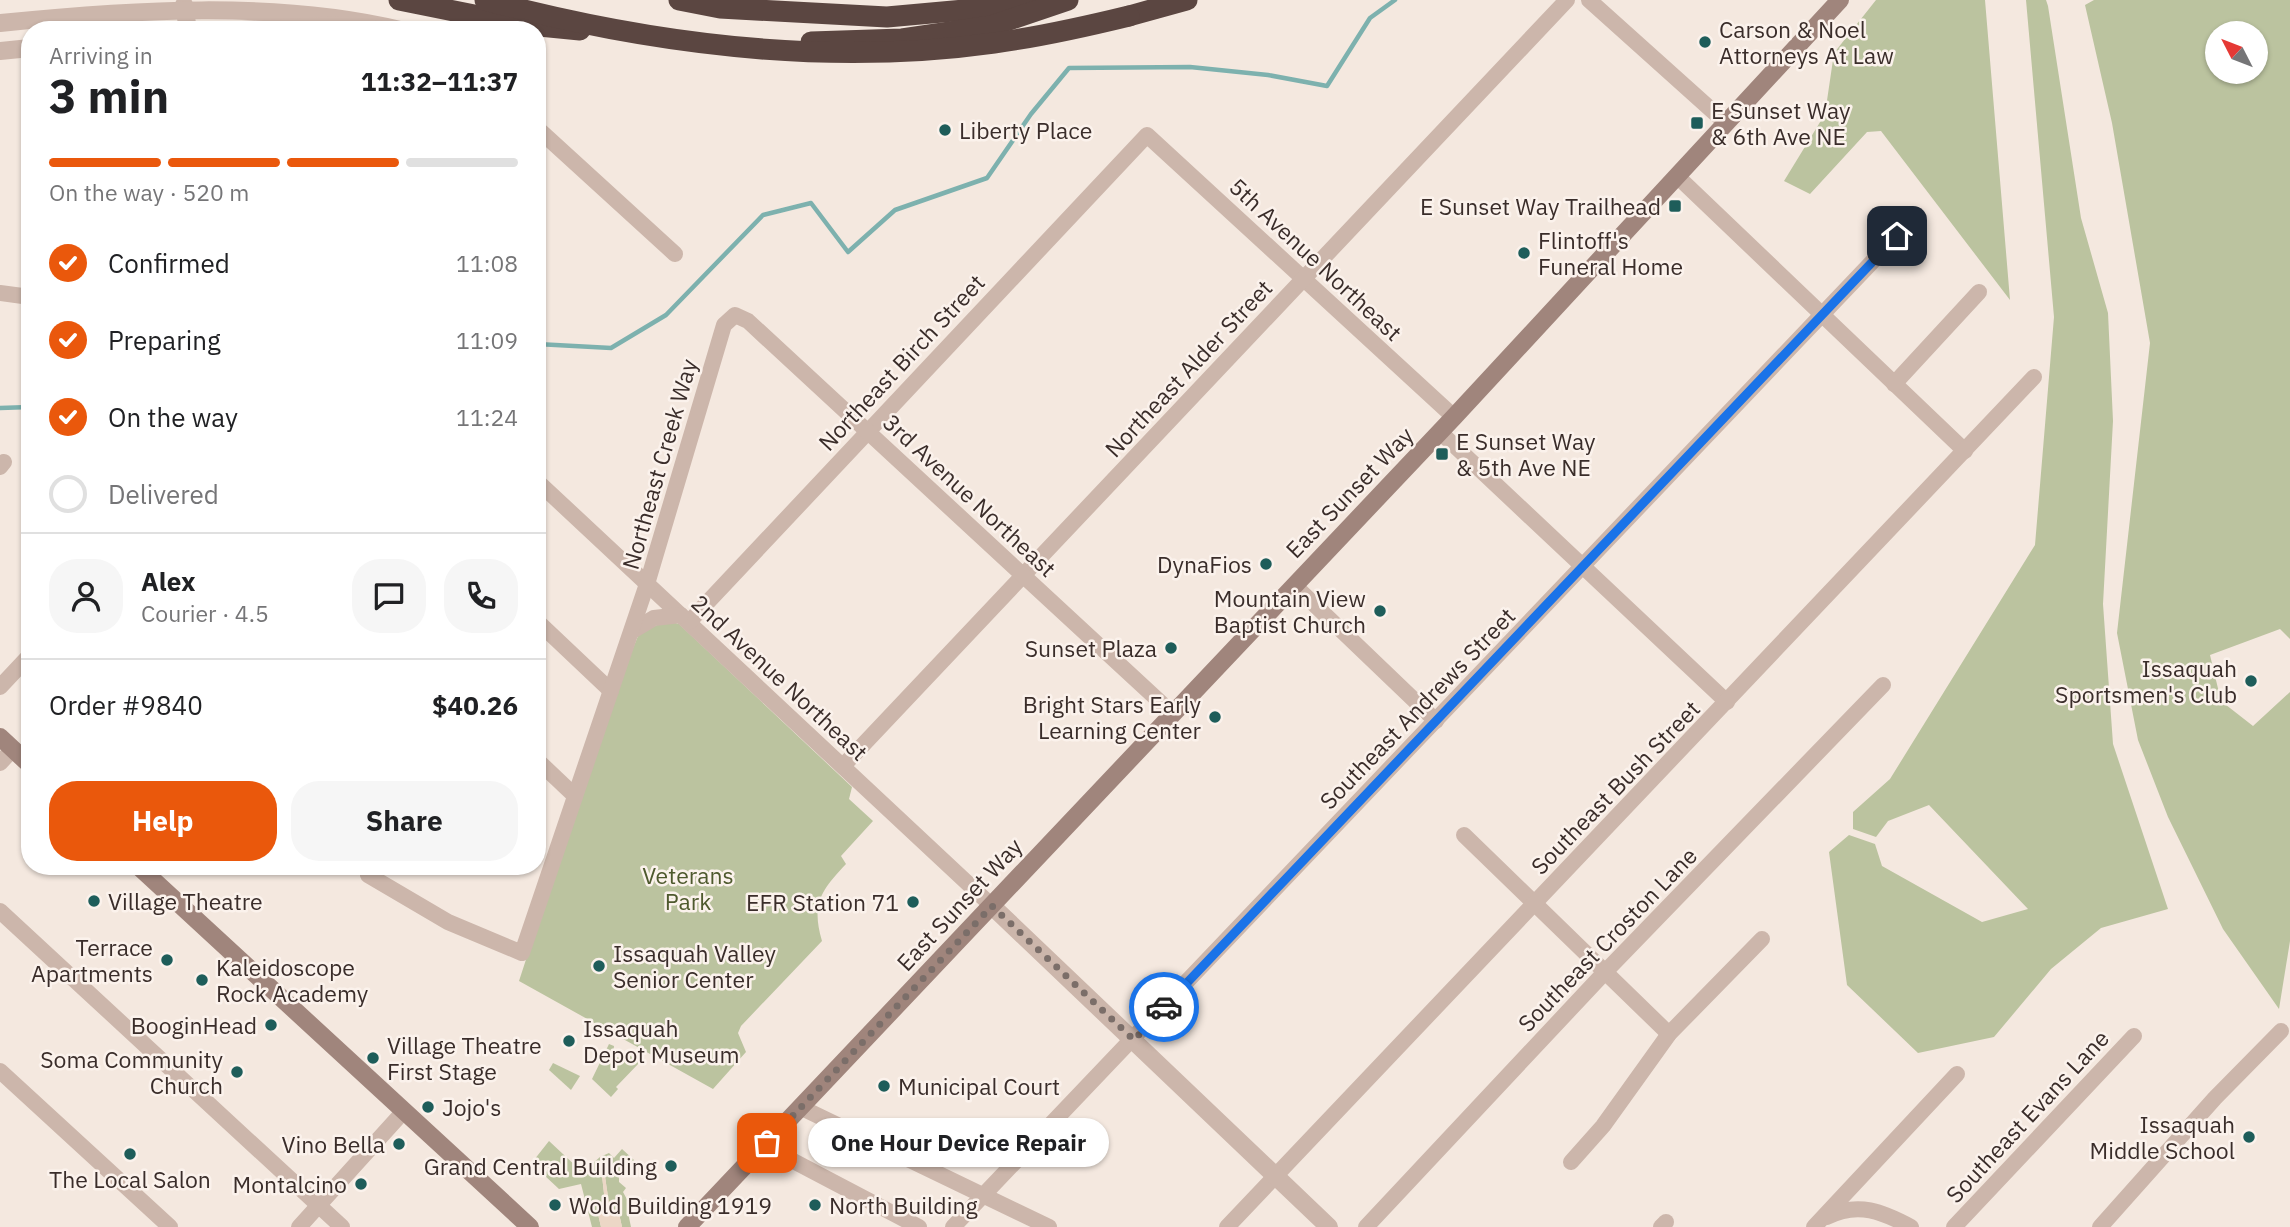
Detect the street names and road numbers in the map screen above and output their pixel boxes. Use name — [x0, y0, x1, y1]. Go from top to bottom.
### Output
street label: 5th Avenue Northeast — [1223, 171, 1409, 347]
street label: Northeast Birch Street — [811, 267, 991, 457]
street label: Northeast Alder Street — [1098, 273, 1278, 463]
street label: Northeast Creek Way — [615, 355, 704, 573]
street label: 3rd Avenue Northeast — [877, 407, 1063, 583]
street label: East Sunset Way — [1279, 420, 1420, 564]
street label: 2nd Avenue Northeast — [685, 587, 875, 767]
street label: Southeast Andrews Street — [1313, 601, 1521, 815]
street label: Southeast Bush Street — [1524, 694, 1706, 880]
street label: East Sunset Way — [890, 831, 1029, 977]
street label: Southeast Croston Lane — [1511, 840, 1703, 1038]
street label: Southeast Evans Lane — [1939, 1023, 2115, 1209]

